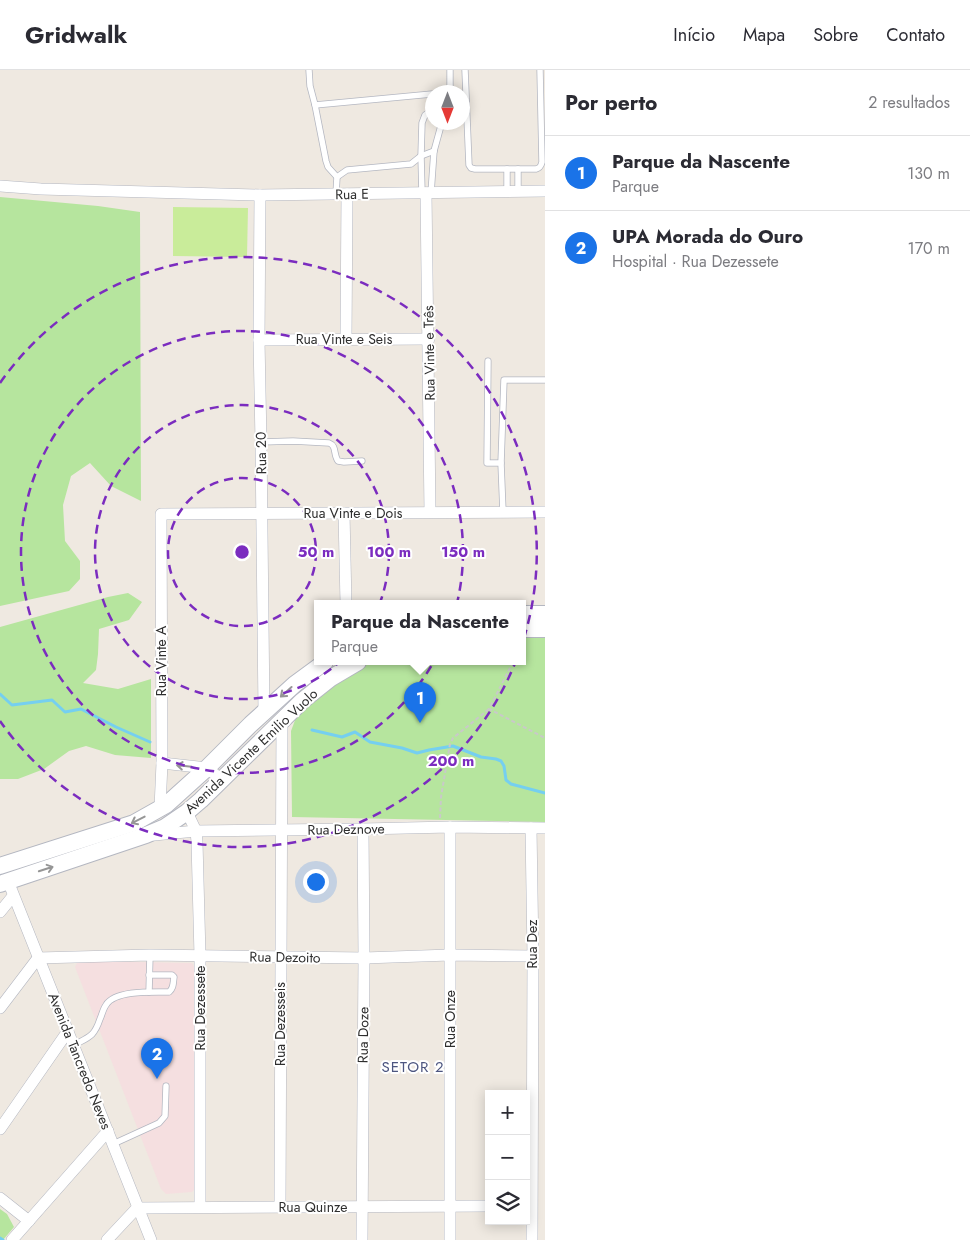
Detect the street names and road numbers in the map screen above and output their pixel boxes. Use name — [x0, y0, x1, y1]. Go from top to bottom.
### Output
street label: Rua E — [335, 184, 369, 204]
street label: Rua Vinte e Três — [418, 305, 440, 401]
street label: Rua Vinte e Seis — [296, 329, 393, 349]
street label: Rua 20 — [251, 432, 271, 474]
street label: Rua Vinte e Dois — [304, 503, 403, 523]
street label: Rua Vinte A — [151, 625, 171, 696]
street label: Avenida Vicente Emilio Vuolo — [180, 684, 322, 818]
street label: Rua Deznove — [307, 818, 385, 840]
street label: Rua Dez — [522, 919, 542, 969]
street label: Rua Dezoito — [249, 946, 321, 968]
street label: Rua Dezessete — [190, 965, 210, 1051]
street label: Rua Dezesseis — [270, 982, 290, 1066]
street label: Avenida Tancredo Neves — [43, 990, 117, 1133]
street label: Rua Onze — [440, 990, 460, 1048]
street label: Rua Doze — [353, 1007, 373, 1063]
street label: Rua Quinze — [279, 1197, 347, 1217]

